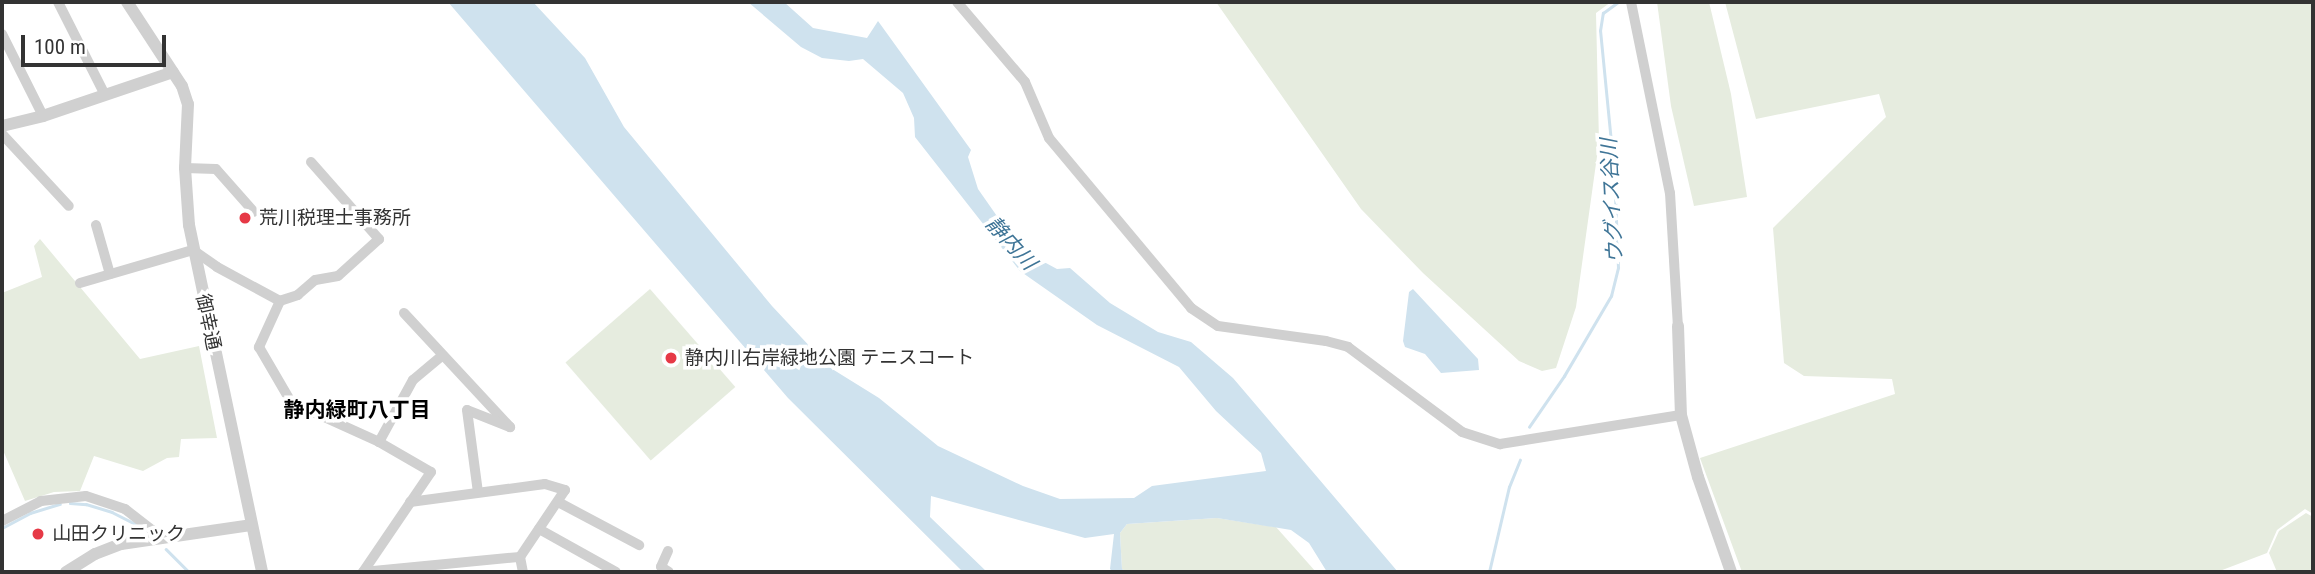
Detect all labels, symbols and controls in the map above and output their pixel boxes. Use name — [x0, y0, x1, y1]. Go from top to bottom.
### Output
scale bar — [24, 21, 170, 65]
text: 100 m — [34, 35, 86, 59]
water label: ウグイス谷川 — [1596, 137, 1628, 265]
place label: 荒川税理士事務所 — [259, 207, 411, 229]
marker: 荒川税理士事務所 — [237, 210, 253, 226]
water label: 静内川 — [981, 211, 1041, 275]
street label: 御幸通 — [191, 292, 225, 352]
place label: 静内川右岸緑地公園 テニスコート — [685, 347, 974, 369]
marker: 静内川右岸緑地公園 テニスコート — [663, 350, 679, 366]
district label: 静内緑町八丁目 — [284, 397, 430, 423]
place label: 山田クリニック — [52, 523, 185, 545]
marker: 山田クリニック — [30, 526, 46, 542]

